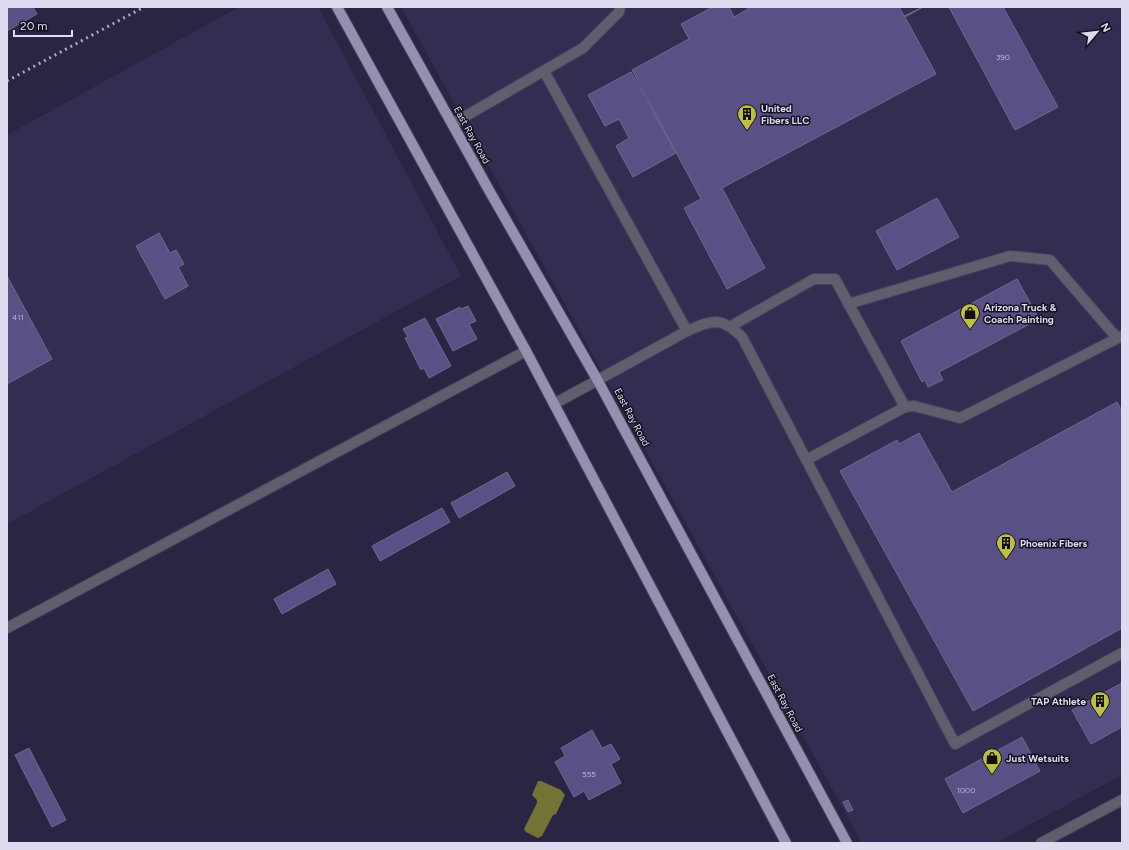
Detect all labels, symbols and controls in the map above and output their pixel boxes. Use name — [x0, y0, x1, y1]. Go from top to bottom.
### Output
scale bar — [14, 12, 72, 38]
north arrow — [1077, 12, 1117, 52]
text: 20 m — [20, 19, 48, 33]
text: N — [1098, 21, 1113, 34]
house number: 390 — [996, 52, 1010, 62]
place label: United Fibers LLC — [761, 102, 809, 127]
building icon: United Fibers LLC — [736, 103, 758, 131]
street label: East Ray Road — [451, 104, 493, 166]
place label: Arizona Truck & Coach Painting — [984, 301, 1057, 326]
shop icon: Arizona Truck & Coach Painting — [959, 302, 981, 330]
house number: 411 — [12, 312, 24, 322]
street label: East Ray Road — [611, 386, 653, 448]
building icon: Phoenix Fibers — [995, 532, 1017, 560]
place label: Phoenix Fibers — [1020, 537, 1088, 550]
street label: East Ray Road — [764, 672, 806, 734]
building icon: TAP Athlete — [1089, 690, 1111, 718]
place label: TAP Athlete — [1031, 695, 1086, 708]
shop icon: Just Wetsuits — [981, 747, 1003, 775]
place label: Just Wetsuits — [1006, 752, 1069, 765]
house number: 555 — [582, 769, 596, 779]
house number: 1000 — [957, 785, 975, 795]

